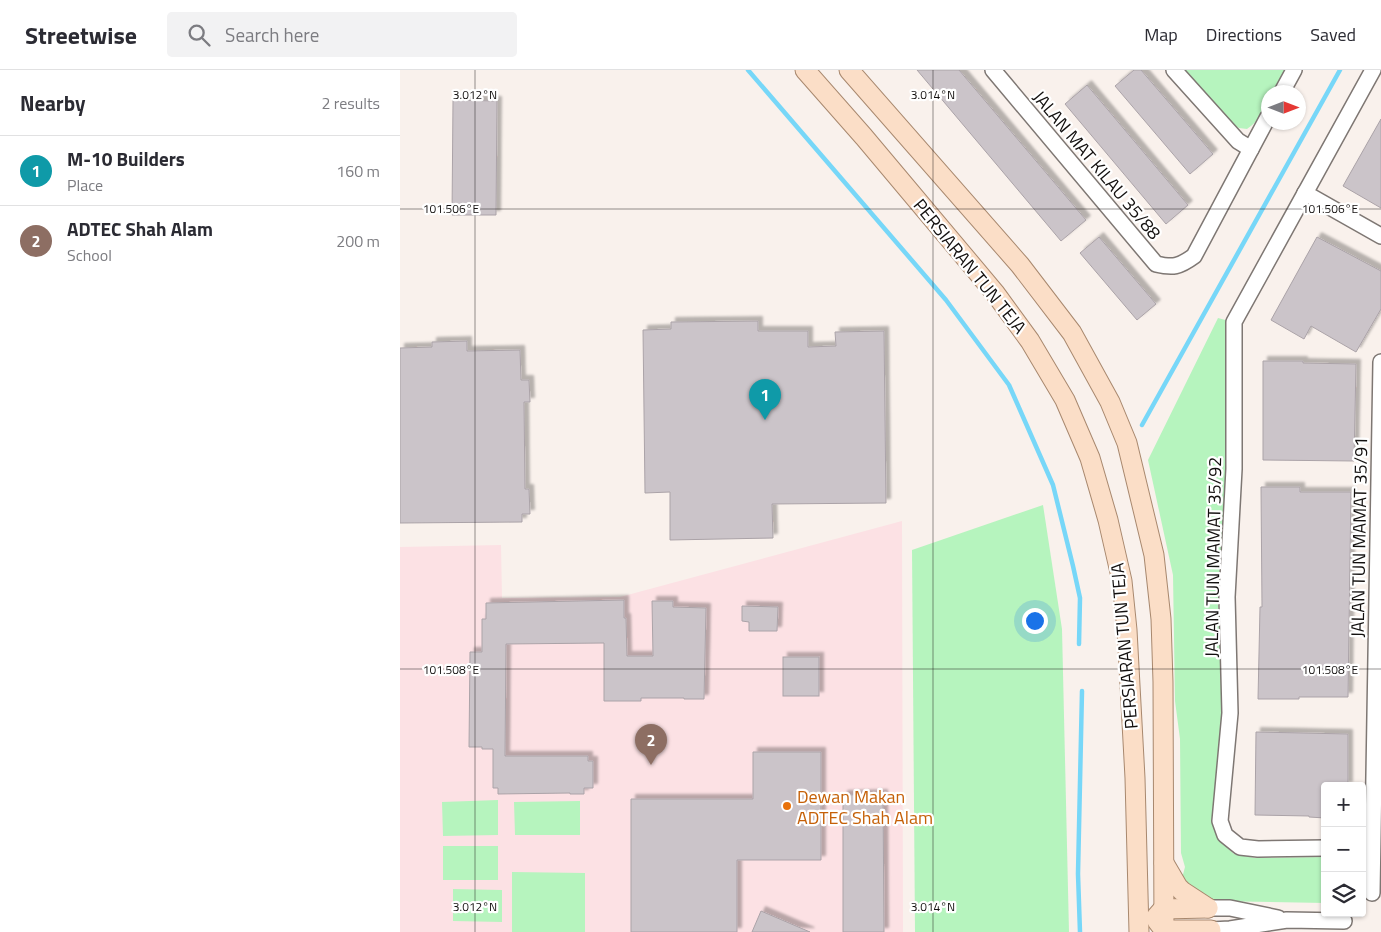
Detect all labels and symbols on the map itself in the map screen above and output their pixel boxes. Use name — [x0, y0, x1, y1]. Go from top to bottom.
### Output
text: 3.012°N — [453, 85, 497, 104]
text: 3.014°N — [911, 85, 955, 104]
street label: JALAN MAT KILAU 35/88 — [1027, 85, 1167, 245]
north arrow — [1261, 85, 1306, 130]
street label: PERSIARAN TUN TEJA — [907, 193, 1033, 340]
text: 101.506°E — [423, 199, 479, 218]
text: 101.506°E — [1302, 199, 1358, 218]
pin: 1 — [749, 379, 781, 420]
street label: JALAN TUN MAMAT 35/91 — [1344, 436, 1374, 638]
street label: JALAN TUN MAMAT 35/92 — [1198, 456, 1228, 658]
street label: PERSIARAN TUN TEJA — [1103, 561, 1145, 730]
your location — [1022, 608, 1048, 634]
text: 101.508°E — [423, 660, 479, 679]
text: 101.508°E — [1302, 660, 1358, 679]
pin: 2 — [635, 724, 667, 765]
place label: Dewan Makan ADTEC Shah Alam — [797, 783, 933, 831]
marker: Dewan Makan ADTEC Shah Alam — [781, 800, 793, 812]
text: 3.012°N — [453, 897, 497, 916]
text: 3.014°N — [911, 897, 955, 916]

